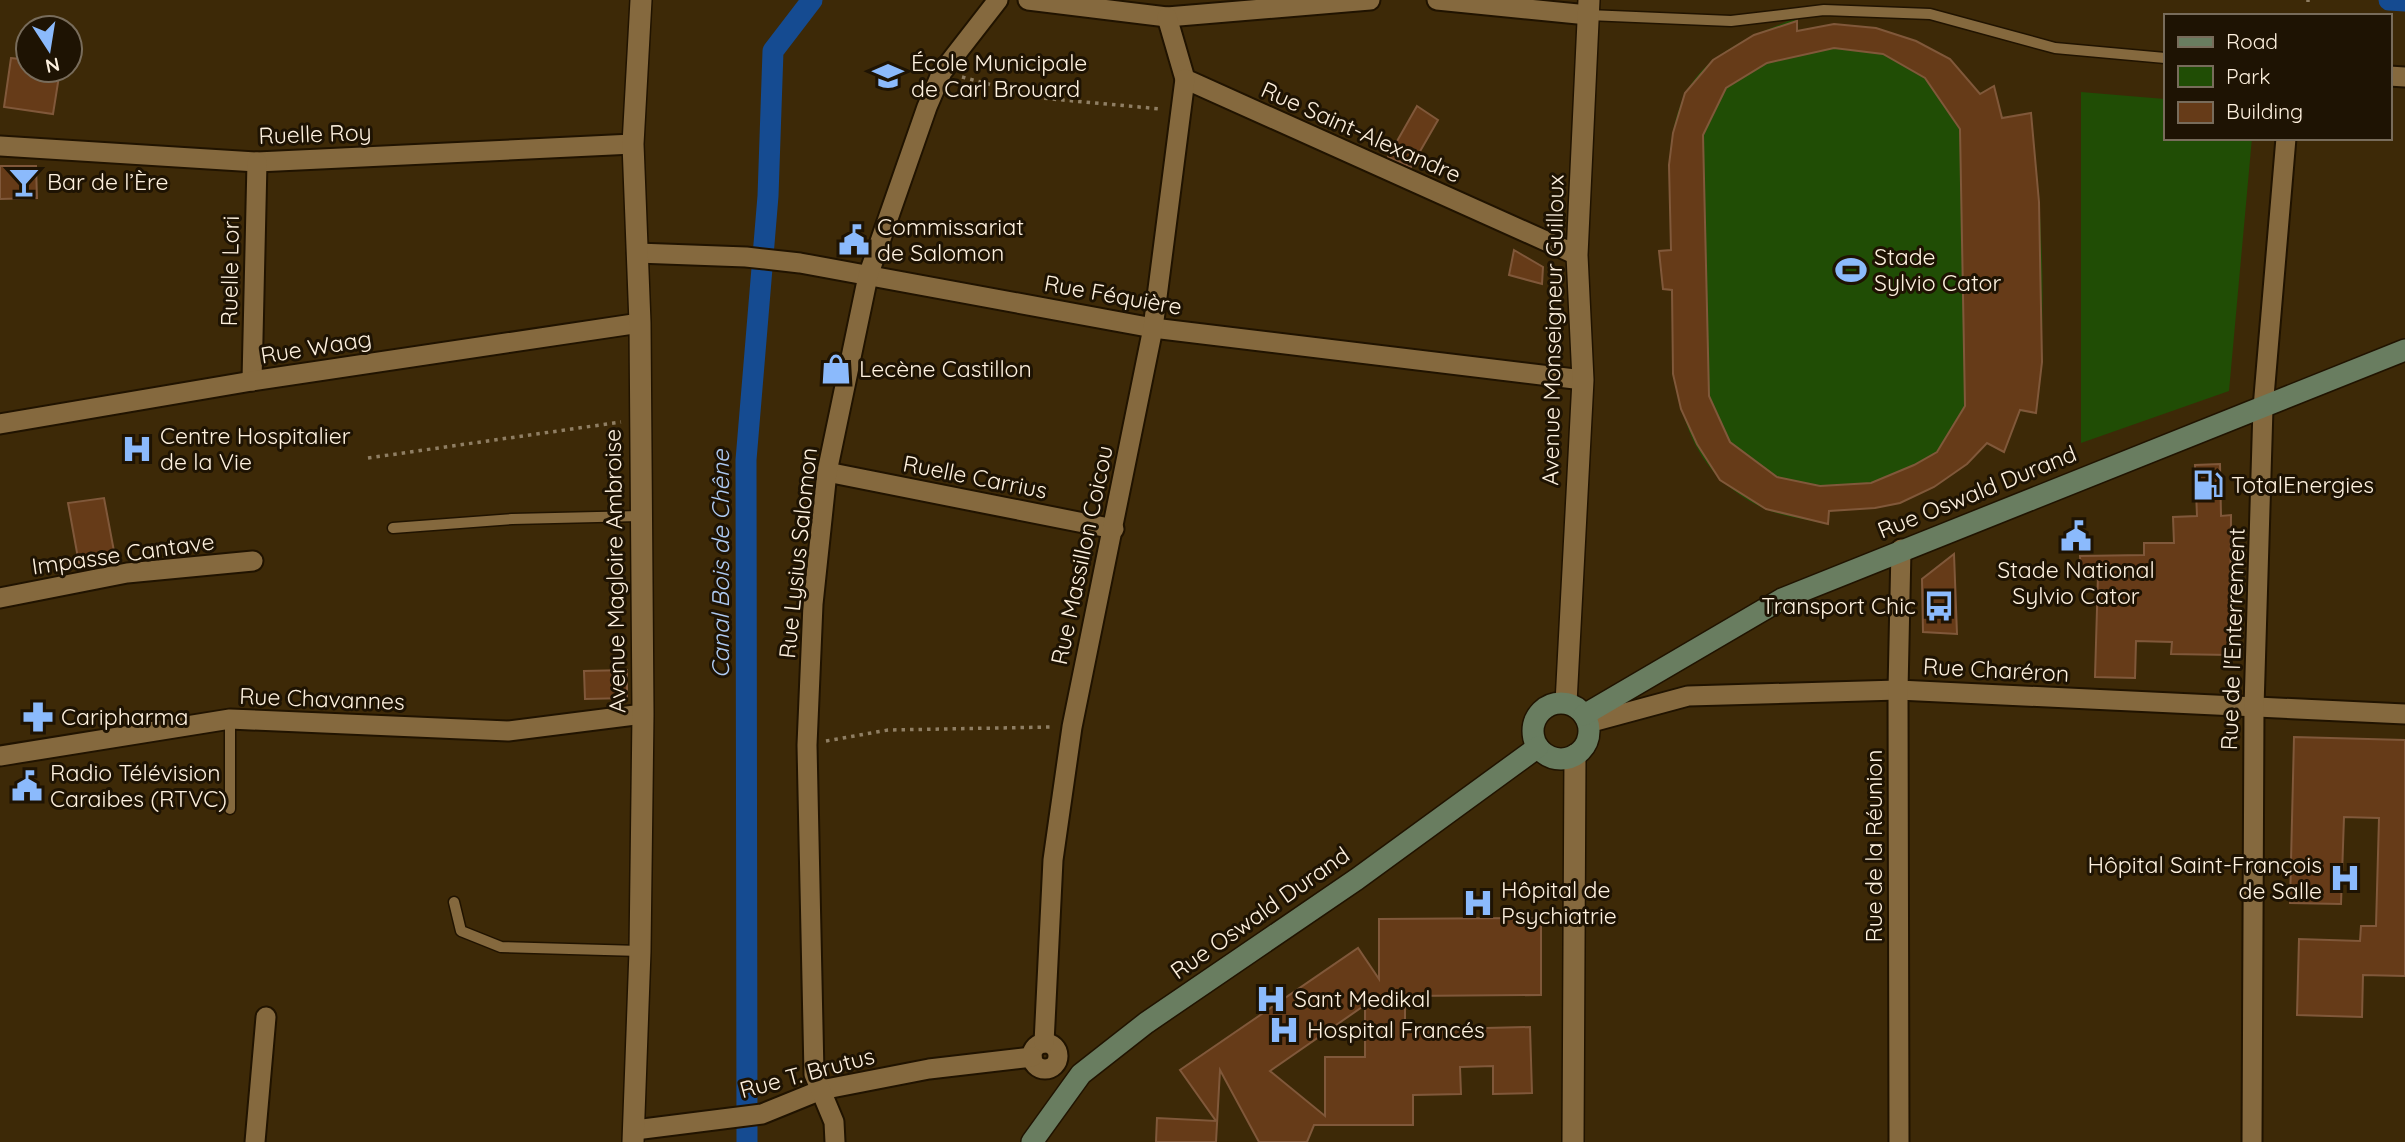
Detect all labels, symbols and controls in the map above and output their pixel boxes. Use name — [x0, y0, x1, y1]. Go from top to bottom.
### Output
north arrow — [14, 14, 84, 84]
legend — [2164, 14, 2391, 140]
text: Road — [2226, 28, 2278, 54]
place label: École Municipale de Carl Brouard — [911, 48, 1087, 103]
text: N — [43, 52, 62, 79]
school or university icon: École Municipale de Carl Brouard — [871, 59, 905, 93]
text: Park — [2226, 63, 2270, 89]
street label: Rue Saint-Alexandre — [1257, 74, 1466, 189]
text: Building — [2226, 98, 2303, 124]
street label: Ruelle Roy — [258, 117, 372, 150]
bar icon: Bar de l’Ère — [7, 165, 41, 199]
place label: Bar de l’Ère — [47, 167, 168, 196]
street label: Avenue Monseigneur Guilloux — [1535, 174, 1570, 486]
place label: Commissariat de Salomon — [877, 212, 1024, 267]
street label: Ruelle Lori — [214, 215, 245, 327]
public building icon: Commissariat de Salomon — [837, 223, 871, 257]
place label: Stade Sylvio Cator — [1874, 242, 2001, 297]
sports icon: Stade Sylvio Cator — [1834, 253, 1868, 287]
street label: Rue Féquière — [1042, 268, 1184, 321]
street label: Rue Waag — [258, 323, 374, 370]
shop icon: Lecène Castillon — [819, 352, 853, 386]
place label: Lecène Castillon — [859, 354, 1032, 383]
place label: Centre Hospitalier de la Vie — [160, 421, 351, 476]
street label: Avenue Magloire Ambroise — [598, 429, 631, 713]
hospital icon: Centre Hospitalier de la Vie — [120, 432, 154, 466]
street label: Rue Oswald Durand — [1873, 438, 2080, 545]
street label: Rue Massillon Coicou — [1044, 443, 1119, 667]
street label: Rue Lysius Salomon — [772, 446, 823, 660]
water label: Canal Bois de Chêne — [705, 448, 735, 678]
street label: Ruelle Carrius — [900, 448, 1050, 505]
fuel station icon: TotalEnergies — [2191, 468, 2225, 502]
place label: TotalEnergies — [2231, 470, 2374, 499]
public building icon: Stade National Sylvio Cator — [2059, 519, 2093, 553]
street label: Impasse Cantave — [30, 526, 216, 581]
street label: Rue de l'Enterrement — [2214, 527, 2251, 751]
place label: Stade National Sylvio Cator — [1997, 555, 2155, 610]
bus stop icon: Transport Chic — [1922, 589, 1956, 623]
place label: Transport Chic — [1761, 591, 1916, 620]
street label: Rue Charéron — [1922, 651, 2070, 688]
street label: Rue Chavannes — [239, 681, 405, 716]
pharmacy icon: Caripharma — [21, 700, 55, 734]
place label: Caripharma — [61, 702, 188, 731]
street label: Rue de la Réunion — [1859, 749, 1888, 943]
place label: Radio Télévision Caraibes (RTVC) — [50, 758, 227, 813]
public building icon: Radio Télévision Caraibes (RTVC) — [10, 769, 44, 803]
street label: Rue Oswald Durand — [1165, 840, 1355, 985]
place label: Hôpital Saint-François de Salle — [2087, 850, 2322, 905]
hospital icon: Hôpital Saint-François de Salle — [2328, 861, 2362, 895]
place label: Hôpital de Psychiatrie — [1501, 875, 1617, 930]
hospital icon: Hôpital de Psychiatrie — [1461, 886, 1495, 920]
hospital icon: Sant Medikal — [1254, 982, 1288, 1016]
place label: Sant Medikal — [1294, 984, 1431, 1013]
hospital icon: Hospital Francés — [1267, 1013, 1301, 1047]
place label: Hospital Francés — [1307, 1015, 1485, 1044]
street label: Rue T. Brutus — [736, 1041, 877, 1104]

